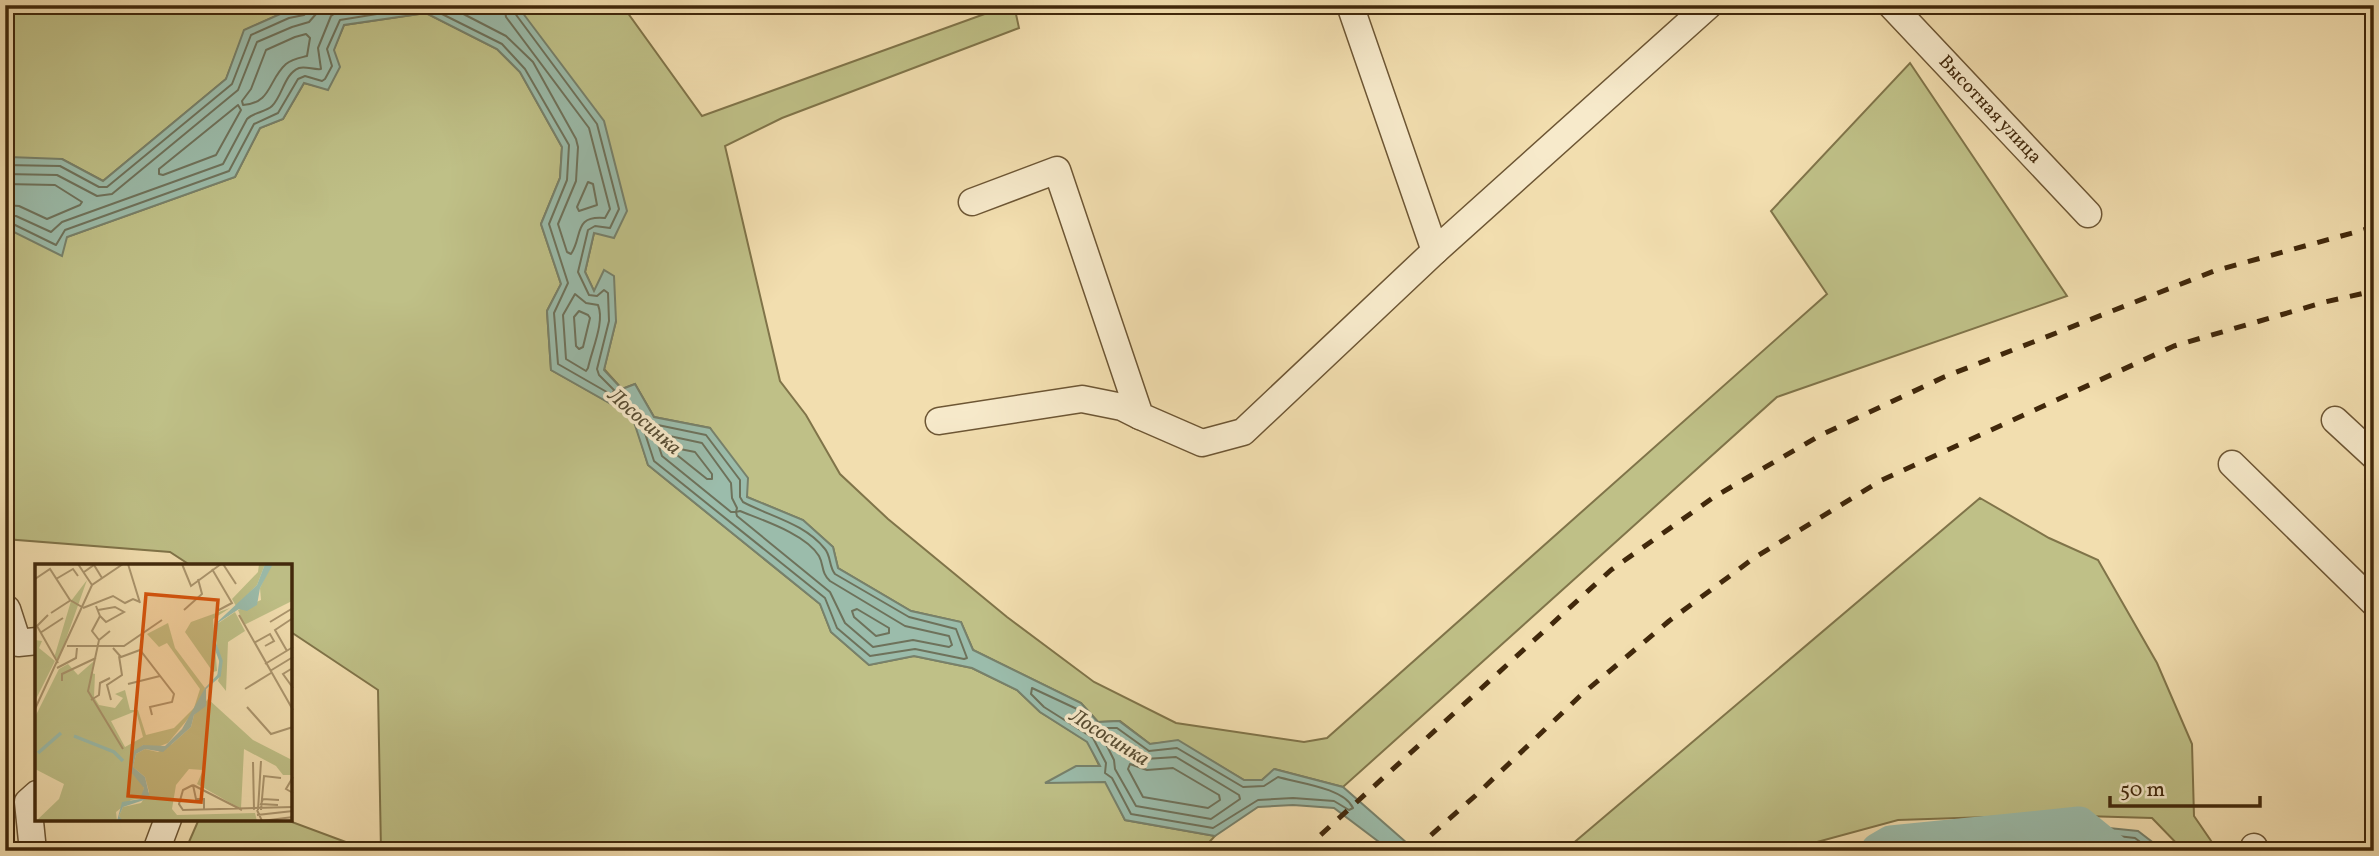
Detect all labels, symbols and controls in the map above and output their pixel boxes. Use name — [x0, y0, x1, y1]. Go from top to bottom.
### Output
street label: Высотная улица — [1932, 50, 2047, 170]
water label: Лососинка — [600, 381, 687, 462]
inset map — [35, 564, 292, 821]
water label: Лососинка — [1063, 702, 1155, 774]
scale bar — [2110, 765, 2260, 809]
text: 50 m — [2120, 776, 2165, 805]

